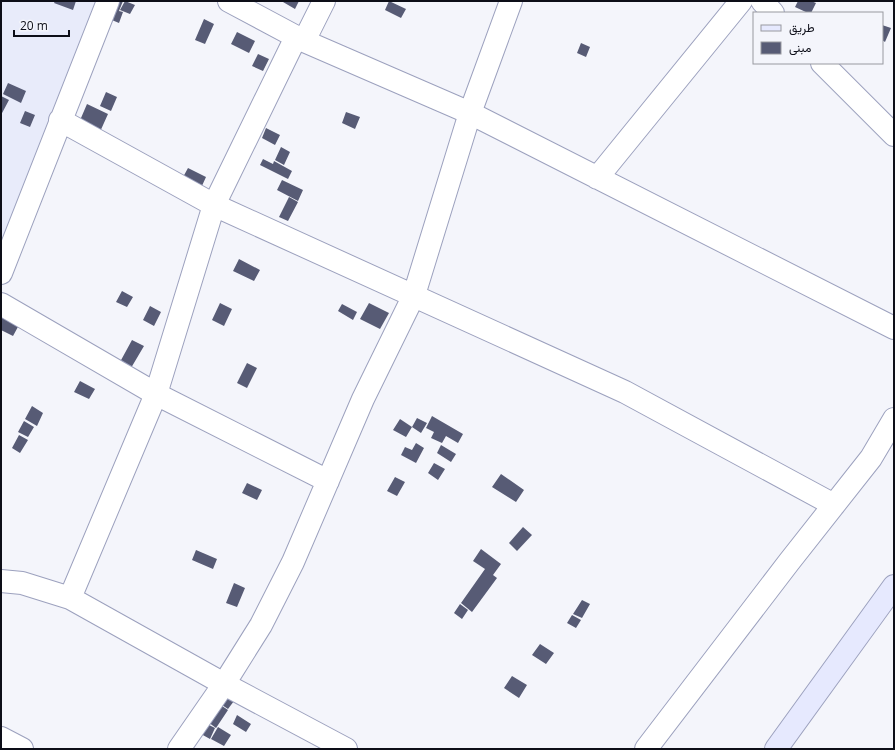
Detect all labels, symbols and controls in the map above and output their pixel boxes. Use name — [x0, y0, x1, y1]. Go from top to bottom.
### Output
scale bar — [14, 12, 69, 38]
legend — [753, 12, 883, 64]
text: 20 m — [20, 17, 48, 34]
text: طريق — [789, 19, 815, 36]
text: مبنى — [789, 39, 811, 56]

